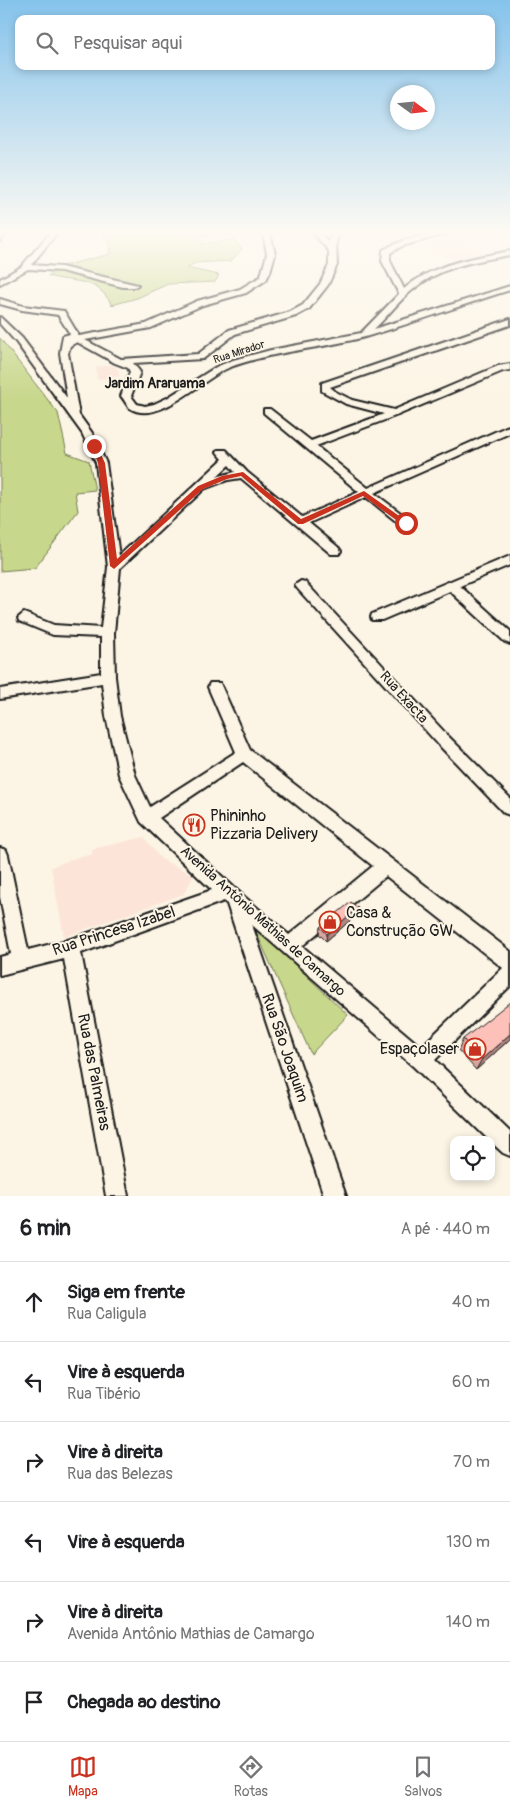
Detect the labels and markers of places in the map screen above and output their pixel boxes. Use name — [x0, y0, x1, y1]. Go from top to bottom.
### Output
place label: Phininho Pizzaria Delivery — [210, 806, 318, 844]
restaurant icon: Phininho Pizzaria Delivery — [182, 813, 206, 837]
place label: Casa & Construção GW — [346, 903, 453, 941]
shop icon: Casa & Construção GW — [318, 910, 342, 934]
shop icon: Espaçolaser — [463, 1037, 487, 1061]
place label: Espaçolaser — [380, 1039, 459, 1059]

